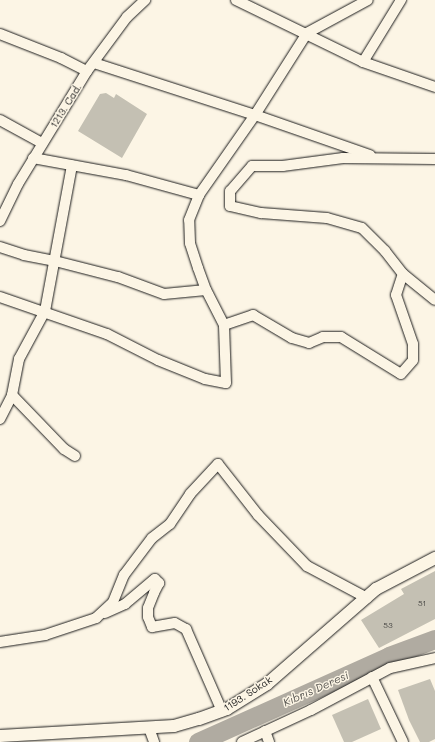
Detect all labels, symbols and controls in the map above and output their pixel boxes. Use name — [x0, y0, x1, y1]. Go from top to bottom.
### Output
street label: 1213. Cad. — [48, 82, 84, 130]
house number: 51 — [418, 599, 426, 609]
house number: 53 — [383, 621, 393, 631]
water label: Kıbrıs Deresi — [281, 669, 351, 709]
street label: 1193. Sokak — [222, 674, 274, 714]

